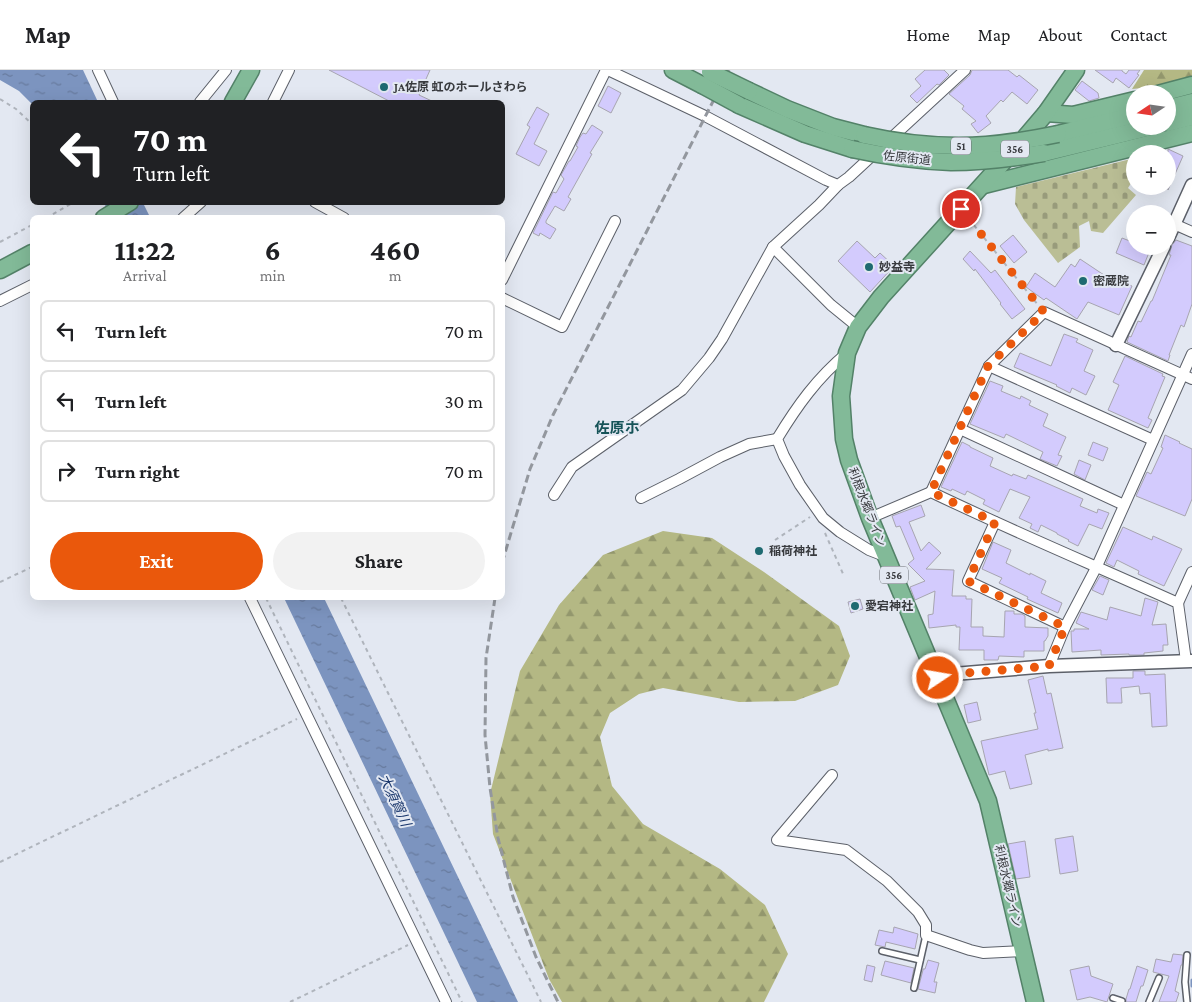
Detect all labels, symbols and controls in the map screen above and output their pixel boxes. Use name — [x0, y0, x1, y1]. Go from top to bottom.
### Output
text: Map — [25, 21, 71, 48]
text: Home — [907, 25, 950, 45]
text: Map — [978, 25, 1010, 45]
text: About — [1038, 25, 1082, 45]
text: Contact — [1110, 25, 1167, 45]
place label: JA佐原 虹のホールさわら — [392, 80, 527, 94]
marker: JA佐原 虹のホールさわら — [378, 81, 390, 93]
north arrow — [1126, 85, 1176, 135]
map controls — [1126, 85, 1176, 255]
icon: left — [50, 120, 115, 185]
text: 70 m — [133, 120, 207, 159]
road number: 51 — [951, 138, 971, 154]
road number: 356 — [1001, 140, 1029, 158]
button: + — [1126, 145, 1176, 195]
street label: 佐原街道 — [882, 149, 932, 167]
text: Turn left — [133, 161, 210, 186]
pin — [940, 188, 982, 230]
icon: arrive — [947, 195, 975, 223]
button: − — [1126, 205, 1176, 255]
text: 11:22 — [114, 233, 175, 266]
text: 6 — [264, 233, 281, 266]
text: 460 — [370, 233, 421, 266]
place label: 妙益寺 — [879, 260, 915, 274]
marker: 妙益寺 — [863, 261, 875, 273]
text: Arrival — [123, 267, 167, 284]
text: min — [260, 267, 285, 284]
text: m — [389, 267, 402, 284]
place label: 密蔵院 — [1093, 274, 1129, 288]
marker: 密蔵院 — [1077, 275, 1089, 287]
icon: left — [52, 317, 80, 345]
text: Turn left — [95, 321, 167, 342]
text: 70 m — [445, 321, 483, 342]
icon: left — [52, 387, 80, 415]
text: Turn left — [95, 391, 167, 412]
text: 30 m — [444, 391, 483, 412]
district label: 佐原ホ — [594, 420, 640, 436]
icon: right — [52, 457, 80, 485]
text: Turn right — [95, 461, 180, 482]
text: 70 m — [445, 461, 483, 482]
street label: 利根水郷ライン — [845, 465, 889, 549]
button: Exit — [50, 532, 263, 590]
button: Share — [273, 532, 485, 590]
place label: 稲荷神社 — [769, 544, 817, 558]
marker: 稲荷神社 — [753, 545, 765, 557]
road number: 356 — [880, 566, 908, 584]
place label: 愛宕神社 — [865, 599, 913, 613]
marker: 愛宕神社 — [849, 600, 861, 612]
position arrow — [911, 651, 963, 703]
water label: 大須賀川 — [376, 771, 415, 831]
street label: 利根水郷ライン — [992, 843, 1024, 929]

